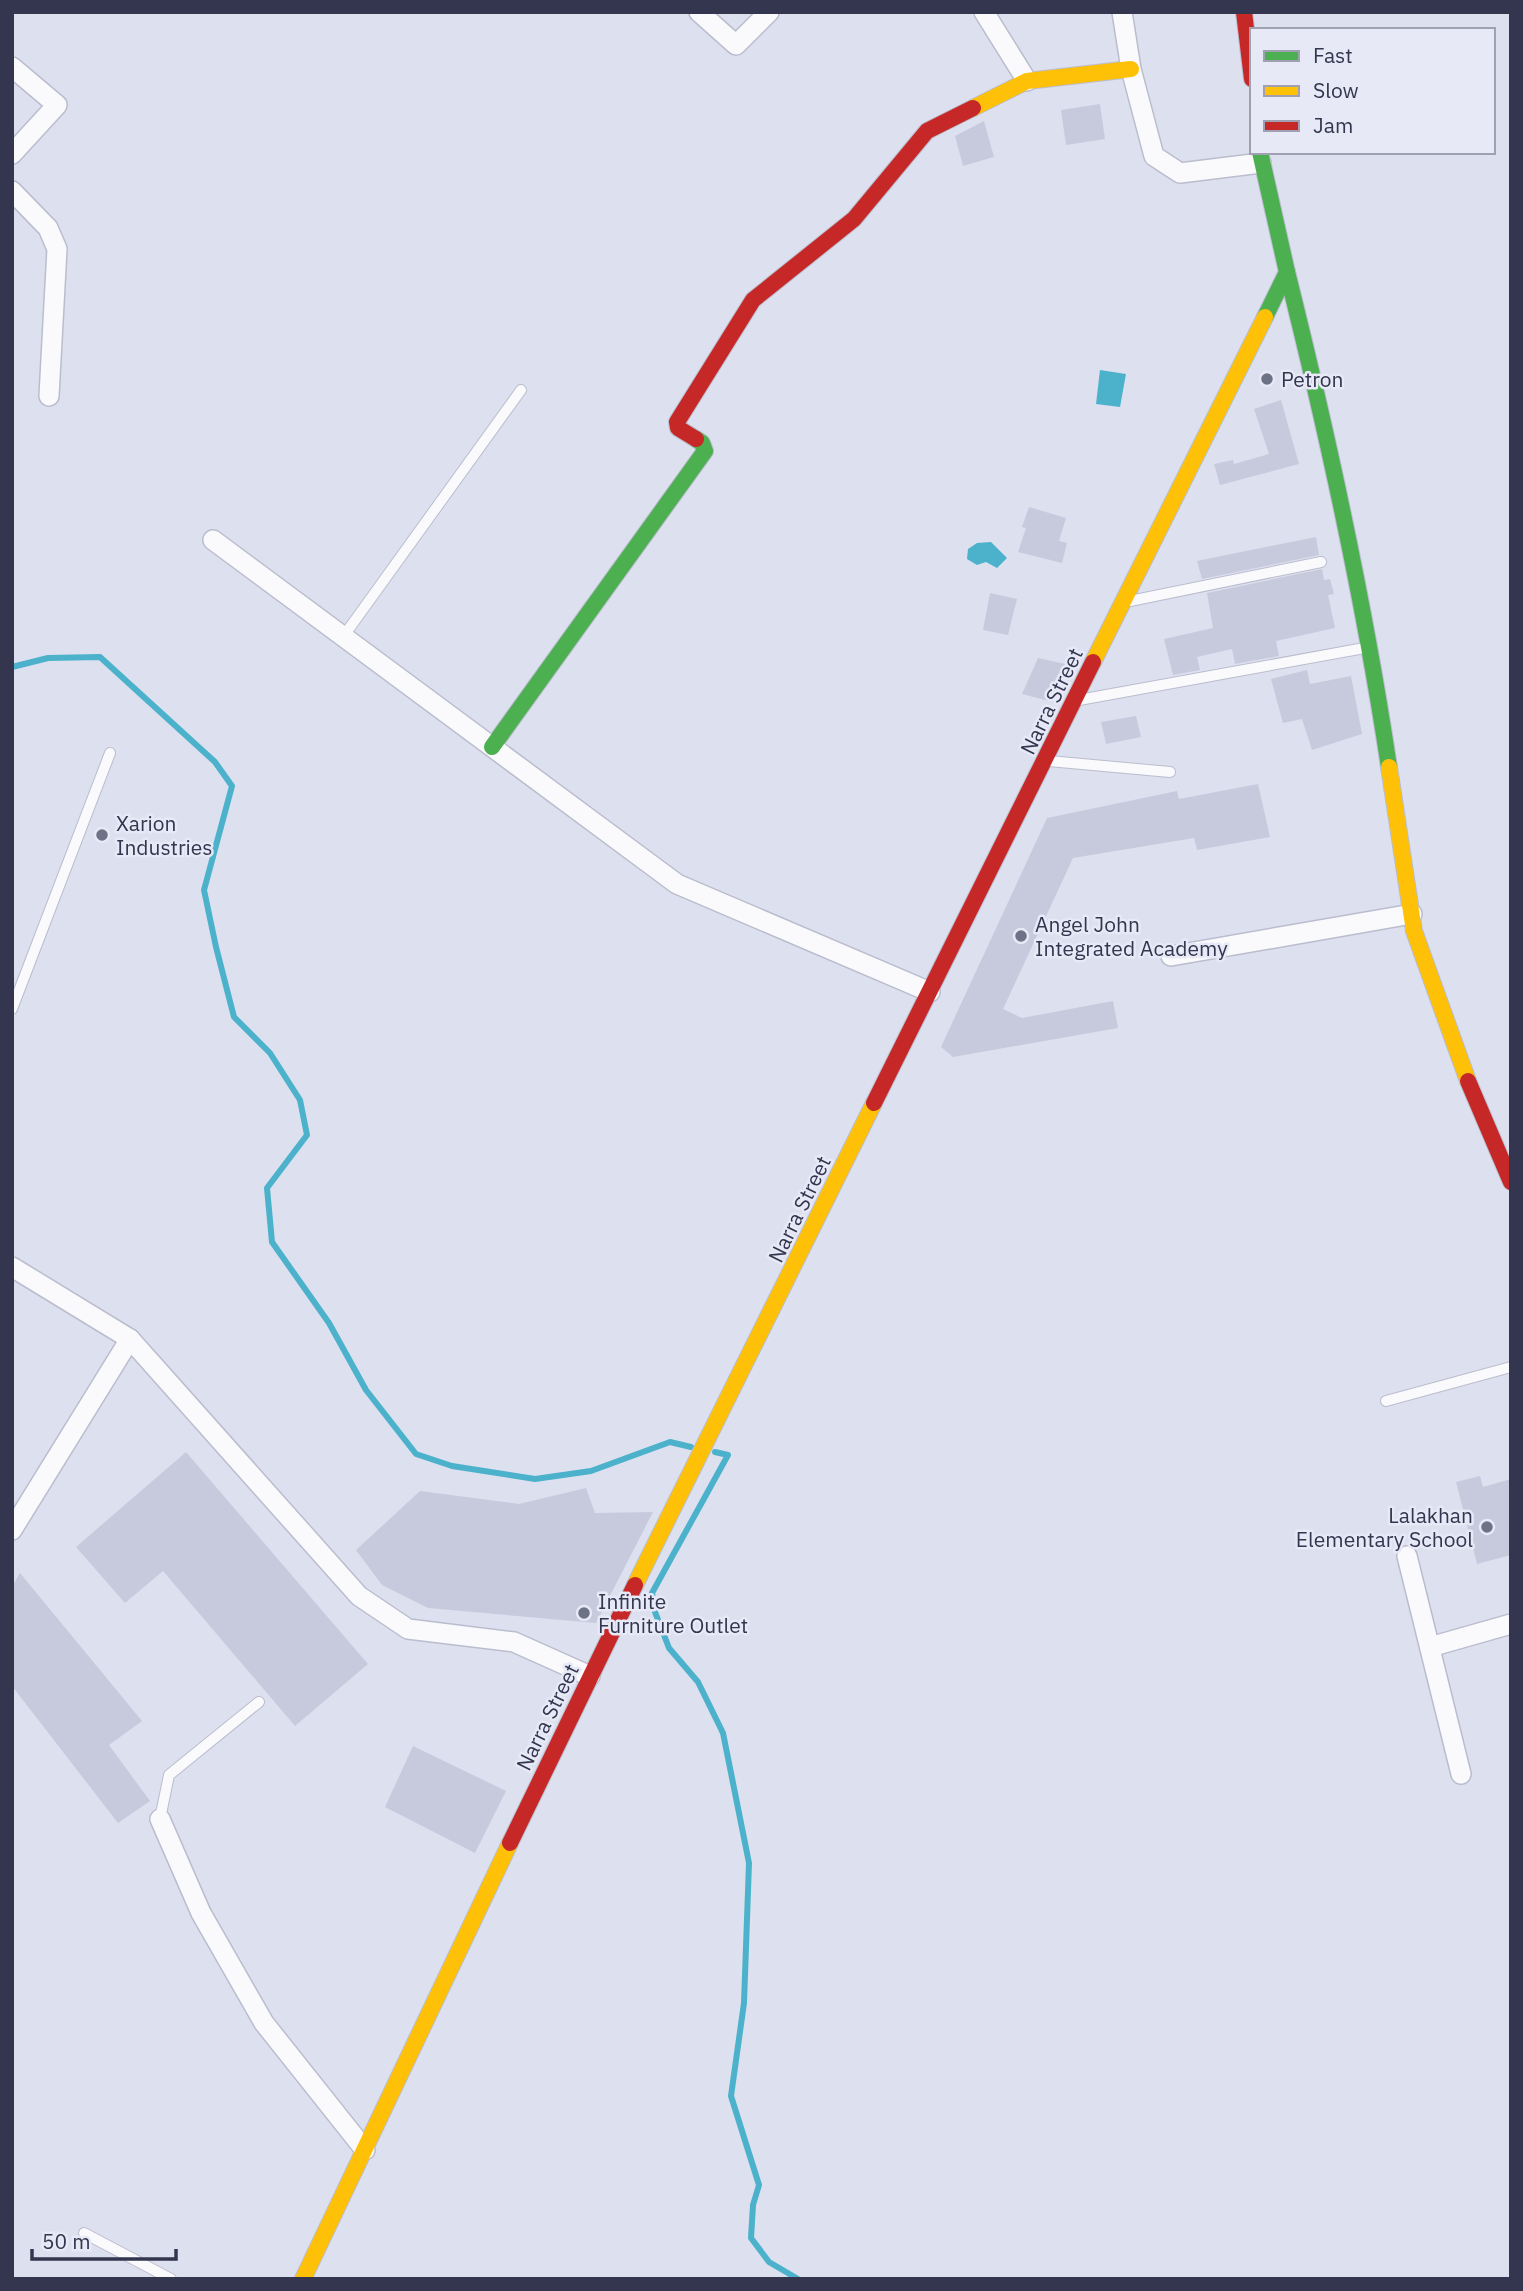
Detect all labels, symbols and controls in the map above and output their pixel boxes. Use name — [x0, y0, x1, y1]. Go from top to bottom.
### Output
legend — [1250, 28, 1495, 154]
text: Fast — [1313, 41, 1353, 69]
text: Slow — [1313, 76, 1359, 104]
text: Jam — [1313, 111, 1353, 139]
place label: Petron — [1281, 365, 1344, 393]
marker: Petron — [1259, 371, 1275, 387]
street label: Narra Street — [1013, 643, 1089, 759]
place label: Xarion Industries — [116, 809, 213, 861]
marker: Xarion Industries — [94, 827, 110, 843]
place label: Angel John Integrated Academy — [1035, 910, 1228, 962]
marker: Angel John Integrated Academy — [1013, 928, 1029, 944]
street label: Narra Street — [761, 1151, 837, 1267]
place label: Lalakhan Elementary School — [1296, 1501, 1473, 1553]
marker: Lalakhan Elementary School — [1479, 1519, 1495, 1535]
place label: Infinite Furniture Outlet — [598, 1587, 748, 1639]
marker: Infinite Furniture Outlet — [576, 1605, 592, 1621]
street label: Narra Street — [509, 1659, 585, 1775]
scale bar — [32, 2218, 175, 2262]
text: 50 m — [42, 2227, 91, 2255]

